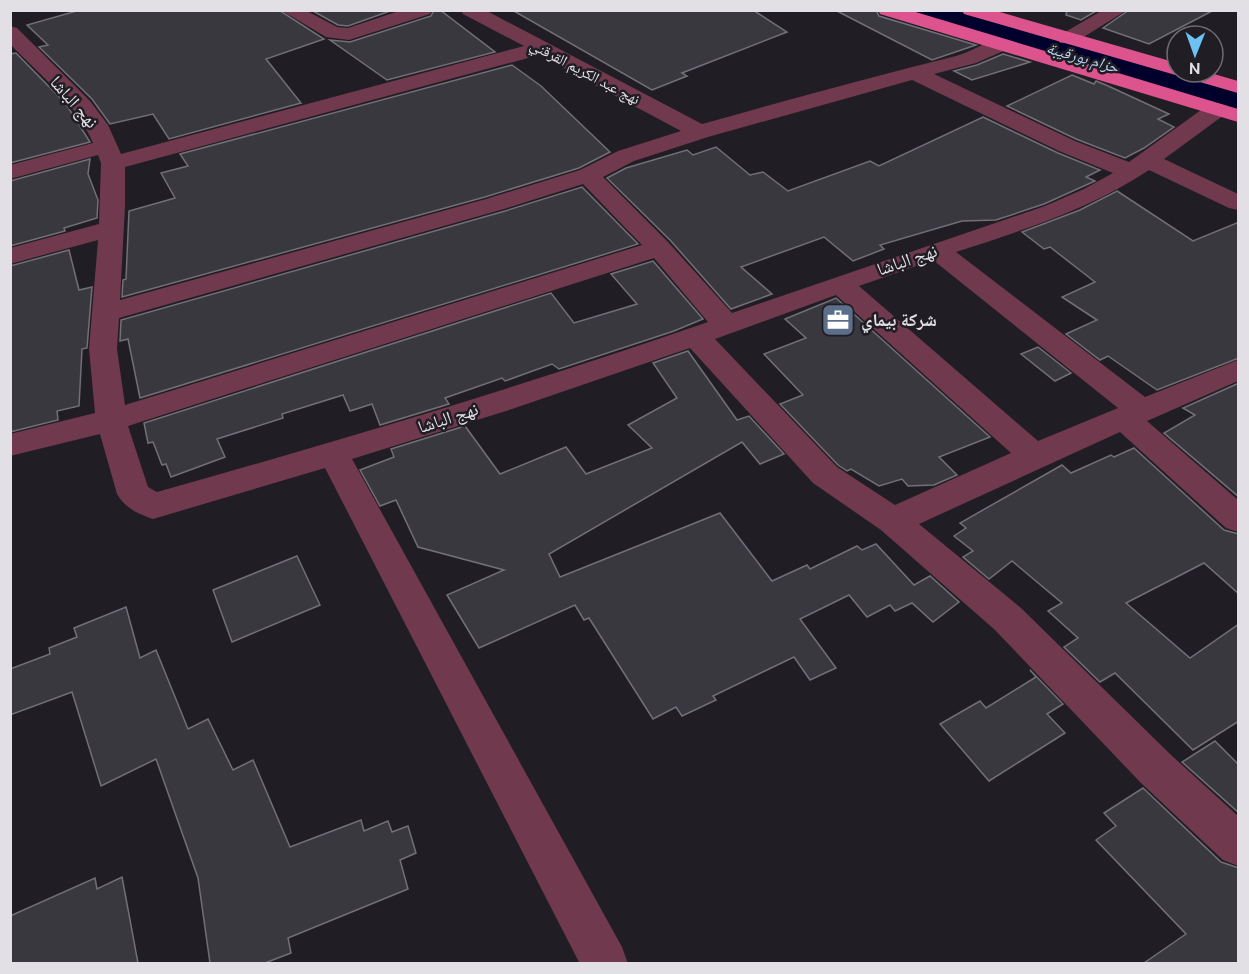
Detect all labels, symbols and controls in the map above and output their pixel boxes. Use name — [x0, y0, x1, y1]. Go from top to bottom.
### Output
north arrow — [1165, 24, 1225, 84]
street label: نهج عبد الكريم القرقني — [526, 36, 643, 111]
water label: حزام بورقيبة — [1044, 38, 1122, 78]
text: N — [1189, 60, 1201, 78]
street label: نهج الباشا — [45, 71, 103, 133]
street label: نهج الباشا — [874, 239, 940, 281]
office icon: شركة بيماي — [820, 302, 856, 338]
place label: شركة بيماي — [861, 309, 937, 334]
street label: نهج الباشا — [415, 398, 481, 439]

